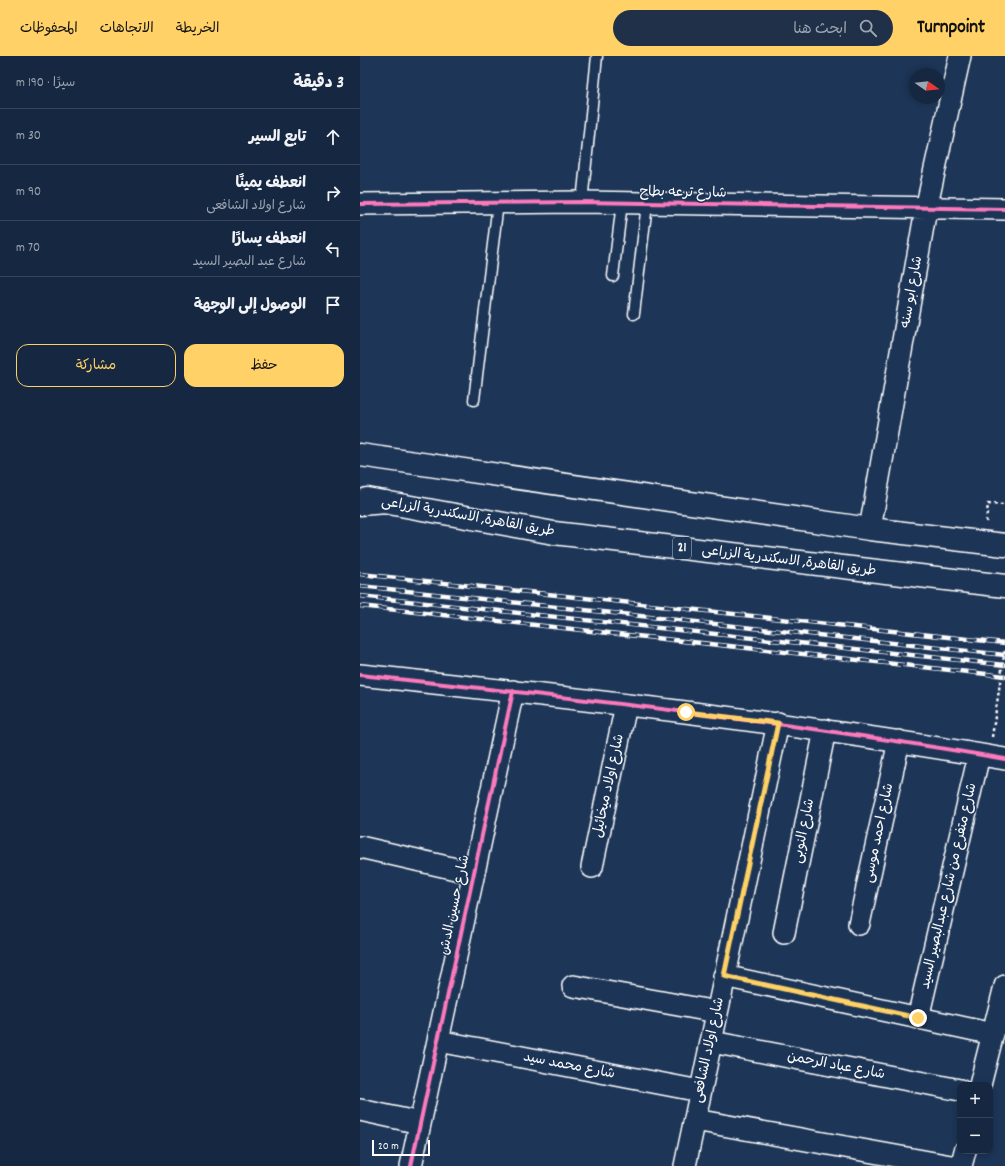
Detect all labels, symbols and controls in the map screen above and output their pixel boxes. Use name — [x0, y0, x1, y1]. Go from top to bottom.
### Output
search box — [613, 10, 893, 46]
text: Turnpoint — [917, 15, 985, 42]
icon: search — [857, 17, 879, 39]
text: المحفوظات — [20, 19, 78, 39]
text: الاتجاهات — [100, 19, 154, 39]
text: الخريطة — [176, 19, 219, 39]
text: ابحث هنا — [793, 19, 847, 41]
north arrow — [909, 68, 945, 104]
text: 3 دقيقة — [293, 72, 344, 96]
text: سيرًا · 190 m — [16, 74, 75, 93]
icon: ahead — [322, 126, 344, 148]
text: 30 m — [16, 127, 41, 146]
text: تابع السير — [249, 127, 306, 149]
text: انعطف يمينًا — [236, 173, 306, 195]
icon: right — [322, 182, 344, 204]
street label: شارع ترعه بطاح — [639, 182, 727, 204]
text: 90 m — [16, 183, 41, 202]
text: شارع اولاد الشافعى — [206, 197, 306, 216]
text: انعطف يسارًا — [232, 229, 306, 251]
icon: left — [322, 238, 344, 260]
text: 70 m — [16, 239, 40, 258]
text: شارع عبد البصير السيد — [192, 253, 306, 272]
street label: شارع ابو سنه — [896, 254, 928, 330]
icon: arrive — [322, 294, 344, 316]
text: الوصول إلى الوجهة — [194, 295, 306, 317]
button: مشاركة — [16, 344, 176, 387]
button: حفظ — [184, 344, 344, 387]
street label: طريق القاهرة, الاسكندرية الزراعى — [380, 492, 556, 542]
road number: 21 — [673, 537, 691, 559]
street label: طريق القاهرة, الاسكندرية الزراعى — [701, 540, 877, 582]
route start — [677, 703, 695, 721]
street label: شارع اولاد ميخائيل — [588, 732, 630, 840]
street label: شارع احمد موسى — [859, 781, 899, 885]
street label: شارع متفرع من شارع عبدالبصير السيد — [916, 781, 982, 991]
street label: شارع النوبى — [788, 797, 820, 865]
street label: شارع حسين الدش — [435, 853, 475, 957]
street label: شارع اولاد الشافعى — [688, 995, 730, 1105]
route end — [909, 1009, 927, 1027]
street label: شارع محمد سيد — [521, 1047, 617, 1085]
street label: شارع عباد الرحمن — [785, 1047, 887, 1085]
map controls — [957, 1082, 993, 1154]
button: + — [957, 1082, 993, 1118]
button: − — [957, 1118, 993, 1154]
scale bar — [372, 1138, 430, 1157]
text: 20 m — [378, 1139, 399, 1155]

